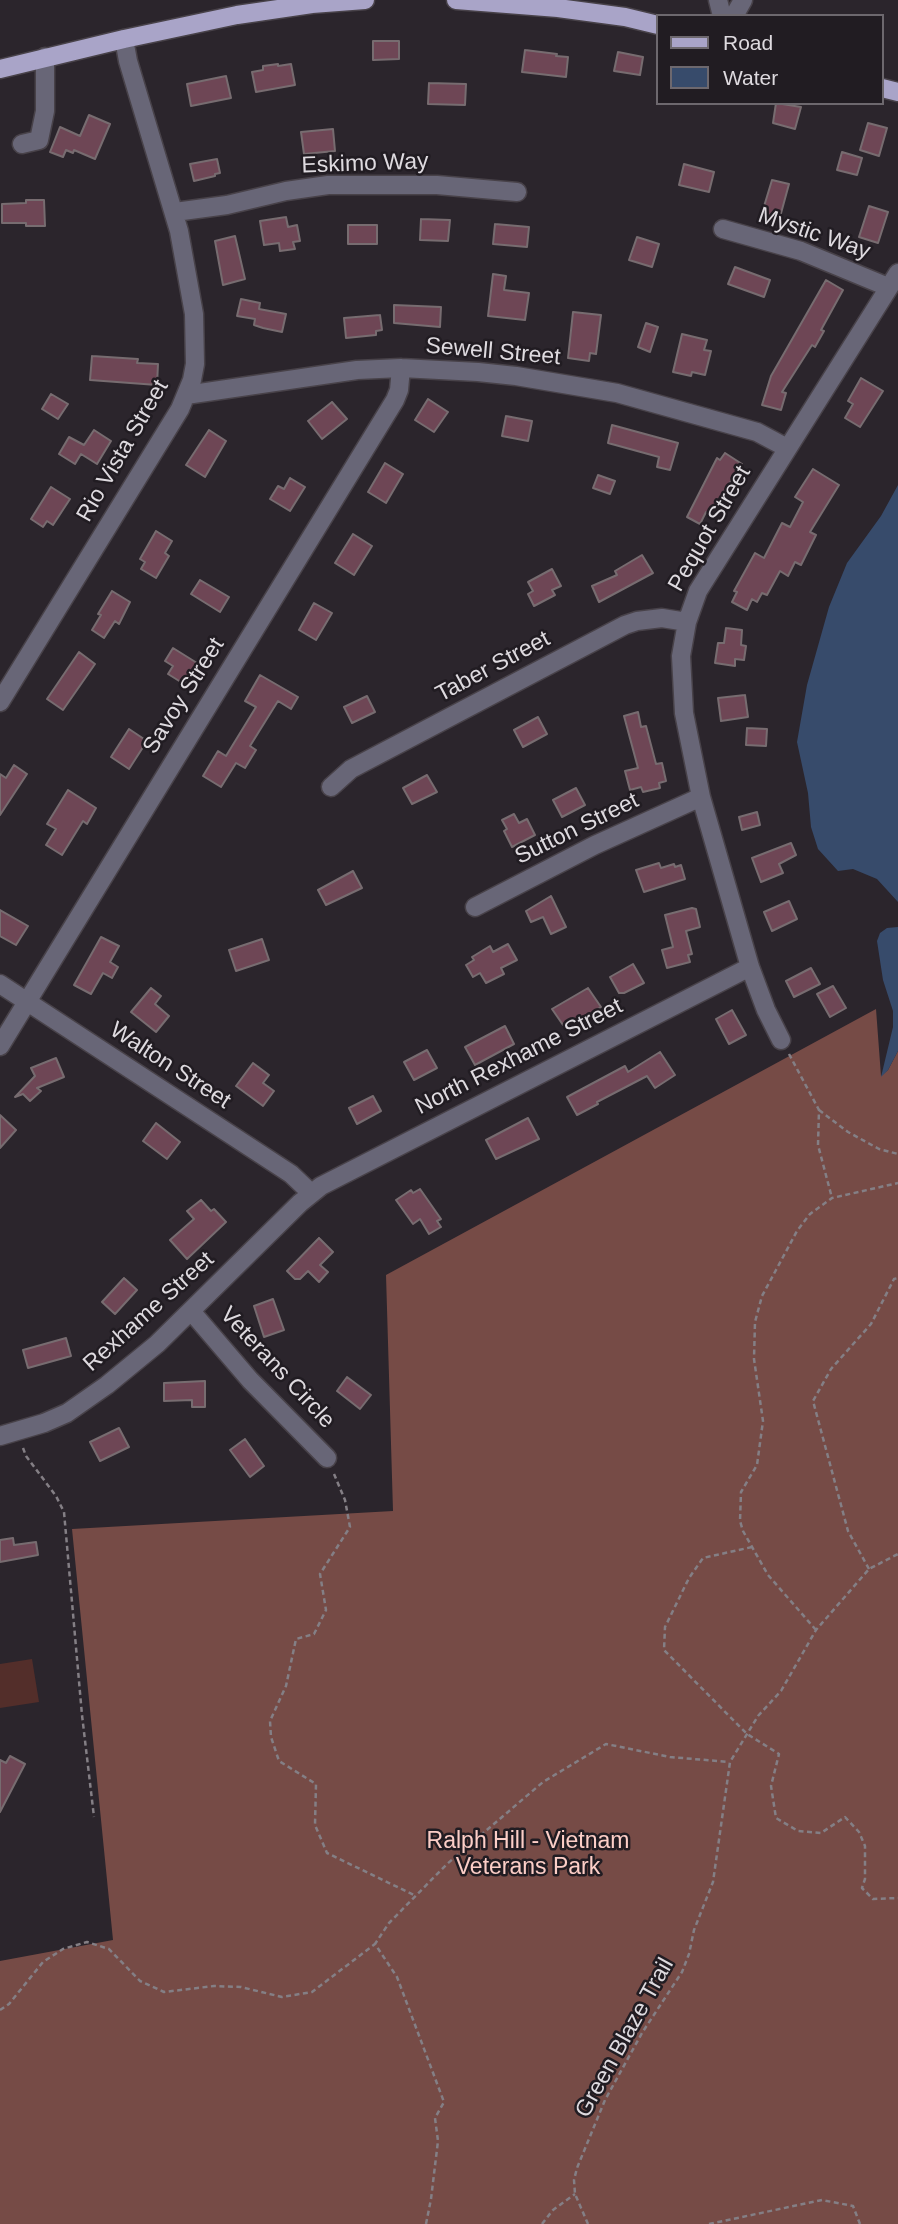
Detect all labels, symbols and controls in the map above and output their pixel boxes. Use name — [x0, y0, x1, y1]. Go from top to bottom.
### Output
legend — [656, 14, 884, 105]
text: Road — [723, 31, 773, 54]
text: Water — [723, 66, 778, 89]
street label: Eskimo Way — [301, 148, 429, 180]
street label: Mystic Way — [754, 202, 874, 266]
street label: Sewell Street — [424, 332, 562, 372]
street label: Rio Vista Street — [71, 375, 175, 527]
street label: Pequot Street — [663, 461, 757, 597]
street label: Taber Street — [431, 625, 555, 709]
street label: Savoy Street — [137, 633, 231, 759]
street label: Sutton Street — [511, 787, 643, 871]
street label: North Rexhame Street — [411, 993, 627, 1121]
street label: Walton Street — [104, 1017, 236, 1115]
street label: Rexhame Street — [78, 1246, 220, 1378]
street label: Veterans Circle — [214, 1302, 340, 1434]
park label: Ralph Hill - Vietnam Veterans Park — [427, 1828, 629, 1882]
street label: Green Blaze Trail — [570, 1953, 680, 2123]

